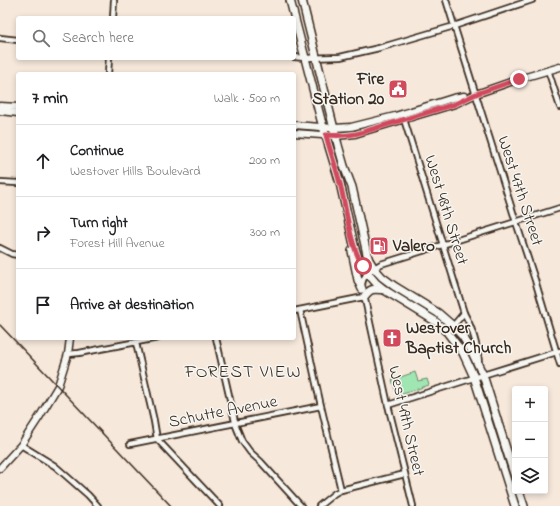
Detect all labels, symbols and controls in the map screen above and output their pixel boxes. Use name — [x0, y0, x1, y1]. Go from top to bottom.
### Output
search box — [16, 16, 296, 60]
icon: search — [30, 27, 52, 49]
text: Search here — [62, 27, 134, 49]
place label: Fire Station 20 — [312, 67, 385, 112]
route end — [510, 70, 528, 88]
public building icon: Fire Station 20 — [387, 78, 409, 100]
text: 7 min — [32, 86, 68, 111]
text: Walk · 500 m — [214, 89, 280, 108]
street label: West 47th Street — [490, 133, 550, 249]
text: Continue — [70, 140, 124, 162]
icon: ahead — [32, 150, 54, 172]
text: 200 m — [249, 151, 280, 170]
street label: West 48th Street — [417, 152, 475, 268]
text: Westover Hills Boulevard — [70, 162, 201, 181]
text: Turn right — [70, 212, 128, 234]
icon: right — [32, 222, 54, 244]
text: 300 m — [250, 223, 280, 242]
text: Forest Hill Avenue — [70, 234, 164, 253]
place label: Valero — [392, 234, 435, 259]
fuel station icon: Valero — [368, 235, 390, 257]
route start — [354, 257, 372, 275]
icon: arrive — [32, 294, 54, 316]
text: Arrive at destination — [70, 294, 194, 316]
place label: Westover Baptist Church — [405, 316, 511, 361]
church icon: Westover Baptist Church — [381, 327, 403, 349]
district label: FOREST VIEW — [184, 360, 301, 386]
street label: West 49th Street — [381, 363, 431, 479]
map controls — [512, 386, 548, 494]
button: + — [512, 386, 548, 422]
street label: Schutte Avenue — [166, 389, 280, 435]
button: − — [512, 422, 548, 458]
button: layers — [512, 458, 548, 494]

